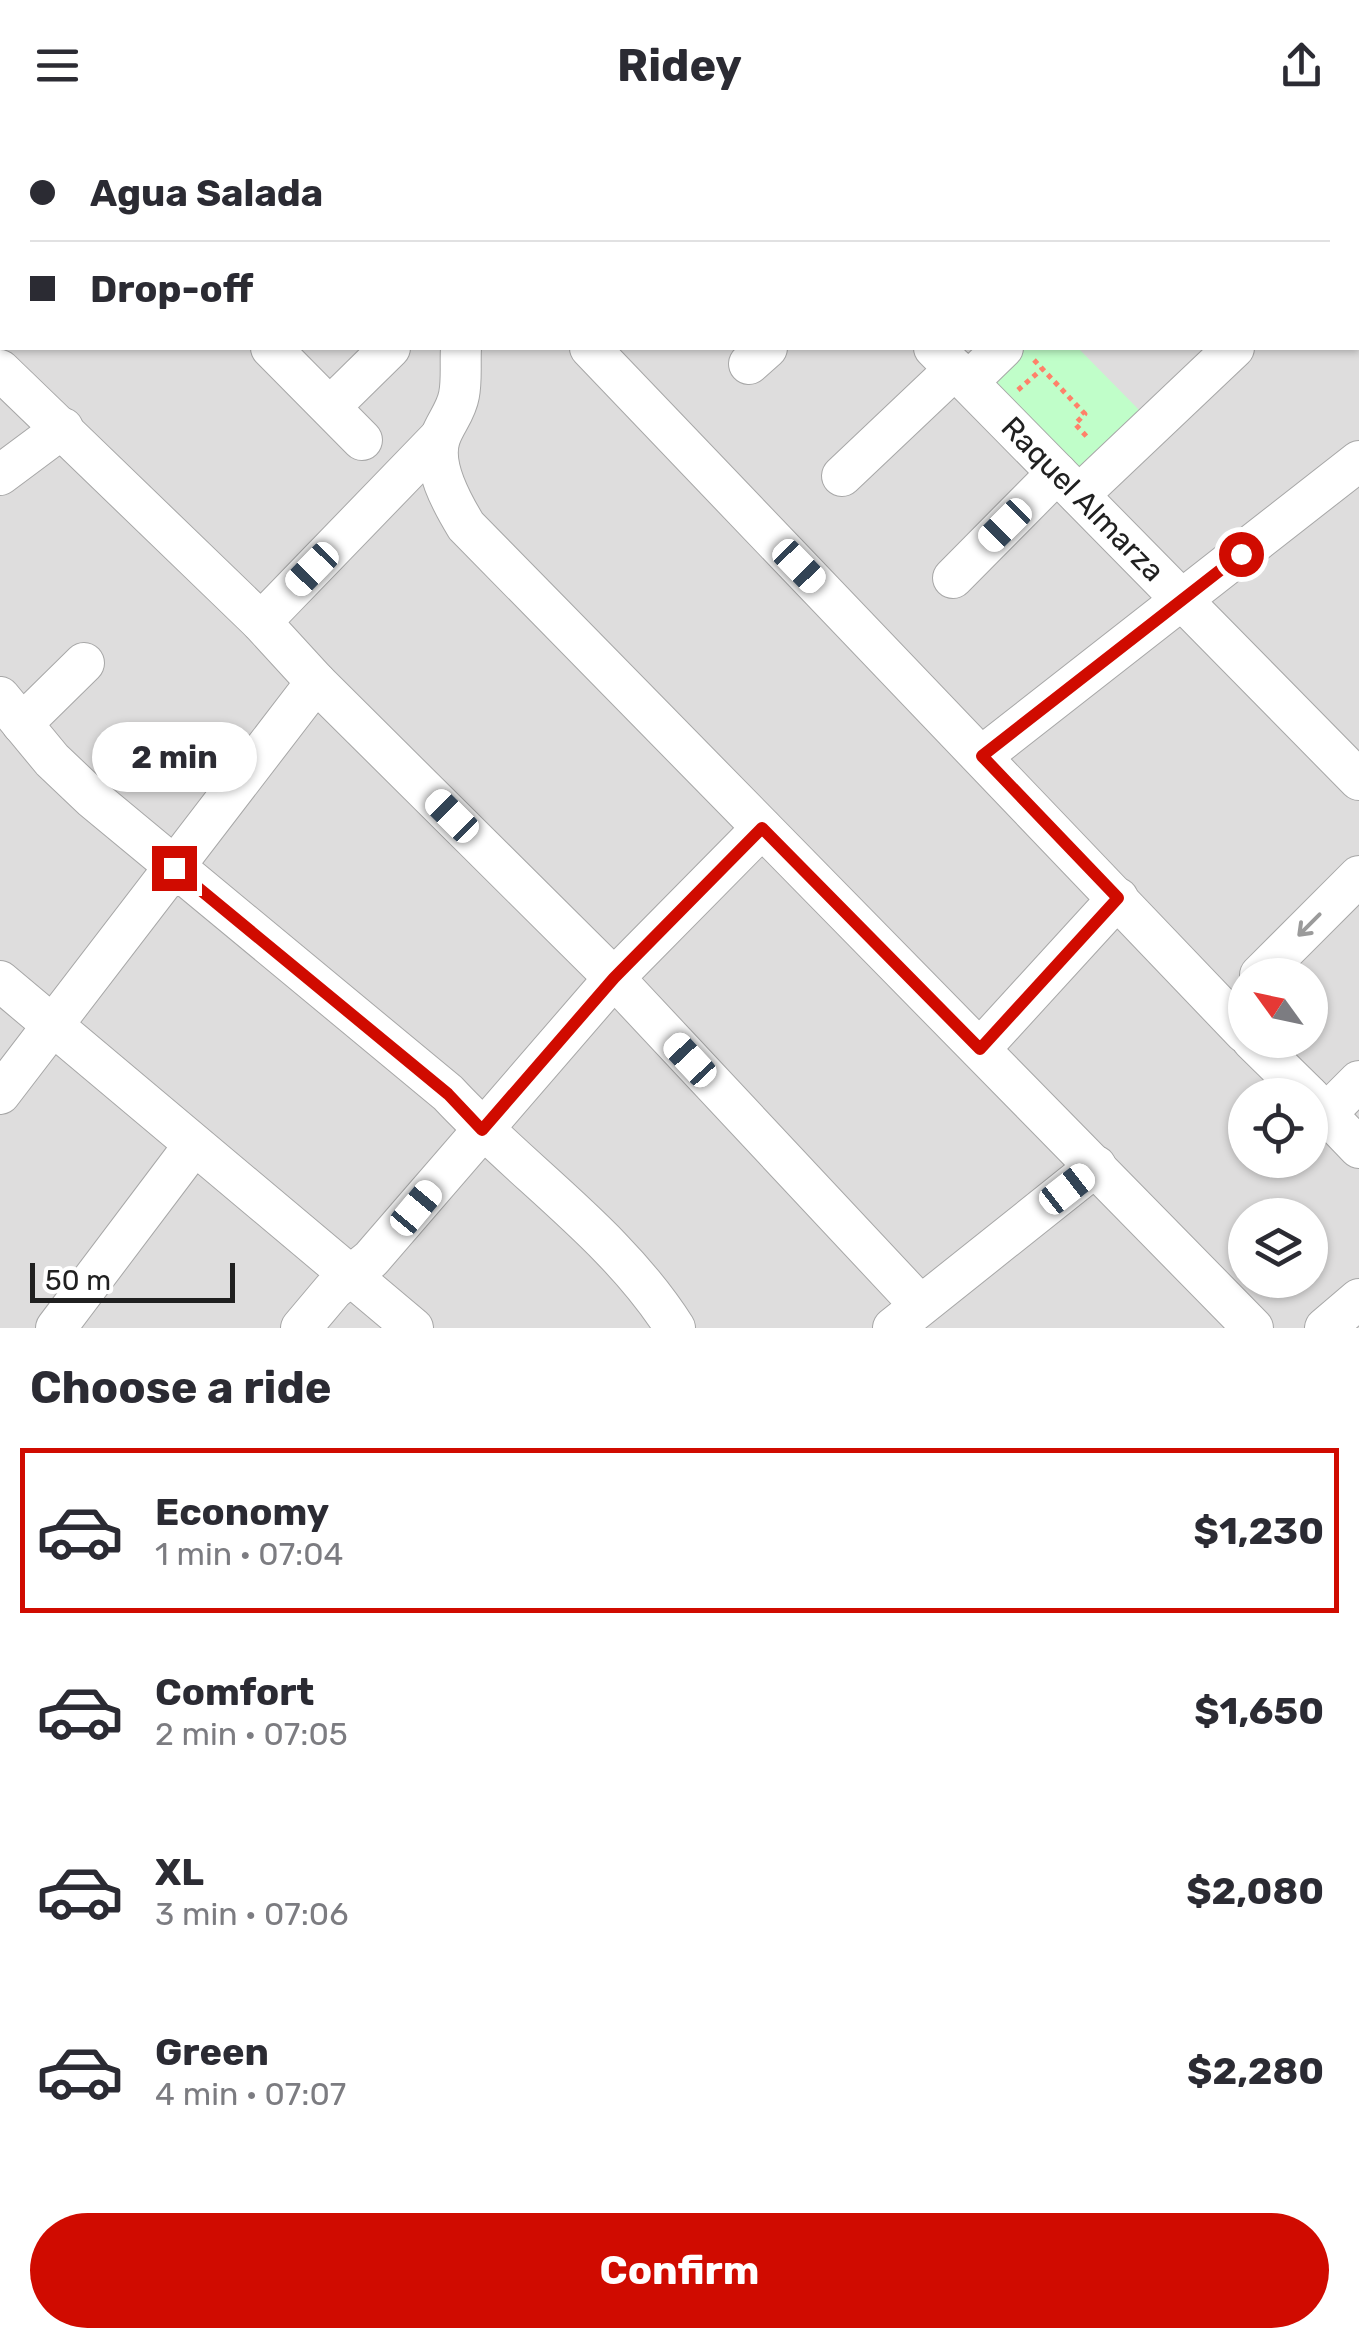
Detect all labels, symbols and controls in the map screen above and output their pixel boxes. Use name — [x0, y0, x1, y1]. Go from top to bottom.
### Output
icon: menu — [30, 38, 85, 93]
icon: share — [1274, 38, 1329, 93]
text: Ridey — [617, 39, 742, 92]
text: Agua Salada — [90, 170, 323, 216]
text: Drop-off — [90, 266, 253, 312]
street label: Raquel Almarza — [994, 409, 1172, 589]
car — [973, 493, 1037, 557]
route start — [1219, 532, 1264, 577]
car — [767, 534, 831, 598]
car — [280, 537, 344, 601]
callout: 2 min — [91, 723, 256, 793]
text: 2 min — [131, 738, 218, 776]
car — [420, 784, 484, 848]
route end — [152, 846, 197, 891]
one-way arrow — [1298, 913, 1322, 937]
north arrow — [1228, 958, 1328, 1058]
map controls — [1228, 958, 1328, 1298]
car — [659, 1028, 721, 1092]
button: locate — [1228, 1078, 1328, 1178]
car — [1034, 1159, 1100, 1219]
car — [385, 1175, 447, 1241]
button: layers — [1228, 1198, 1328, 1298]
scale bar — [30, 1258, 235, 1302]
text: 50 m — [45, 1264, 111, 1297]
text: Choose a ride — [30, 1361, 332, 1414]
icon: car — [35, 1486, 125, 1576]
text: Economy — [155, 1489, 329, 1535]
text: $1,230 — [1194, 1508, 1324, 1554]
text: 1 min · 07:04 — [155, 1535, 343, 1573]
icon: car — [35, 1666, 125, 1756]
text: Comfort — [155, 1669, 314, 1715]
text: $1,650 — [1194, 1688, 1324, 1734]
text: 2 min · 07:05 — [155, 1715, 348, 1753]
icon: car — [35, 1846, 125, 1936]
text: XL — [155, 1849, 204, 1895]
text: $2,080 — [1186, 1868, 1324, 1914]
text: 3 min · 07:06 — [155, 1895, 348, 1933]
icon: car — [35, 2026, 125, 2116]
text: Green — [155, 2029, 269, 2075]
text: $2,280 — [1187, 2048, 1324, 2094]
text: 4 min · 07:07 — [155, 2075, 346, 2113]
button: Confirm — [30, 2213, 1329, 2328]

